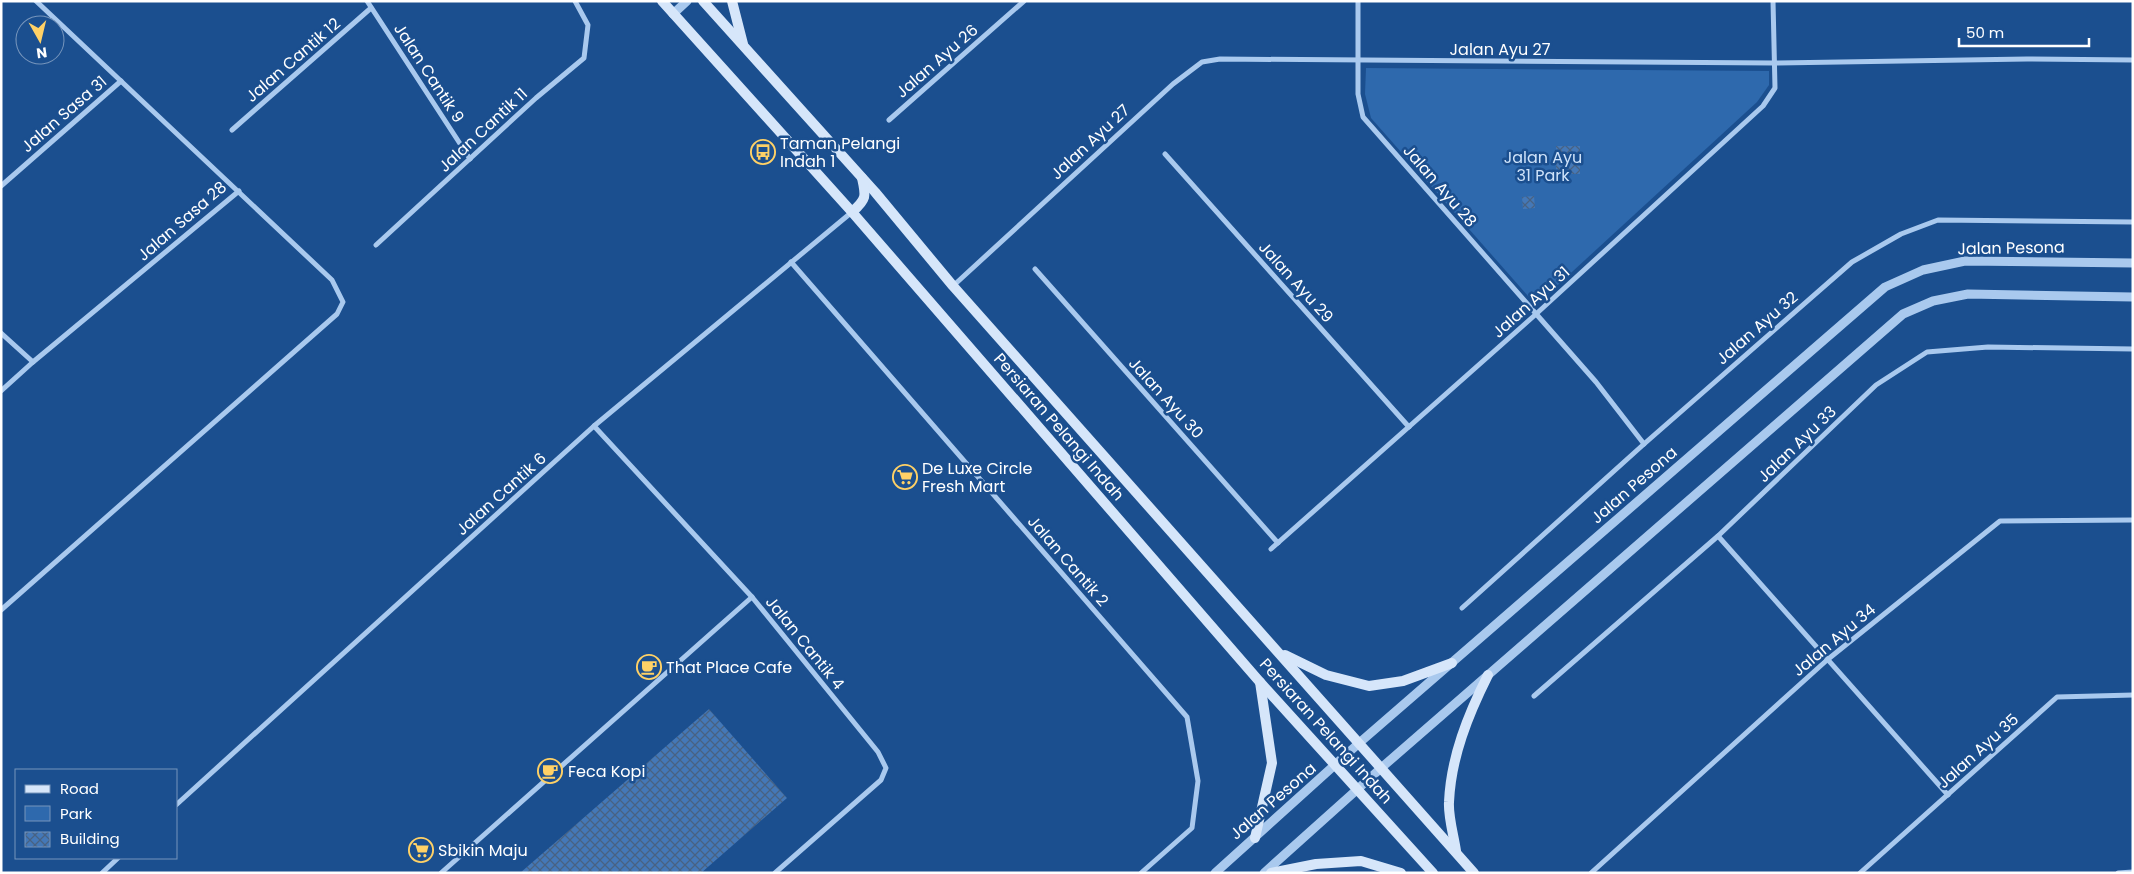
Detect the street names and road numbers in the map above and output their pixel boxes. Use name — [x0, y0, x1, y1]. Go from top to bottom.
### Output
street label: Jalan Cantik 12 — [241, 12, 345, 108]
street label: Jalan Cantik 9 — [388, 19, 470, 127]
street label: Jalan Ayu 26 — [891, 19, 983, 103]
street label: Jalan Ayu 27 — [1450, 38, 1551, 61]
street label: Jalan Sasa 31 — [16, 70, 112, 158]
street label: Jalan Cantik 11 — [433, 83, 533, 177]
street label: Jalan Ayu 27 — [1045, 99, 1135, 185]
street label: Jalan Ayu 28 — [1398, 140, 1482, 232]
street label: Jalan Sasa 28 — [132, 176, 232, 266]
street label: Jalan Ayu 29 — [1253, 236, 1339, 328]
street label: Jalan Pesona — [1957, 236, 2065, 260]
street label: Jalan Ayu 31 — [1487, 261, 1575, 343]
street label: Jalan Ayu 32 — [1711, 286, 1803, 370]
street label: Persiaran Pelangi Indah — [988, 348, 1130, 506]
street label: Jalan Ayu 30 — [1123, 352, 1209, 444]
street label: Jalan Ayu 33 — [1752, 400, 1842, 488]
street label: Jalan Pesona — [1586, 441, 1682, 529]
street label: Jalan Cantik 6 — [451, 447, 551, 541]
street label: Jalan Cantik 2 — [1022, 511, 1114, 611]
street label: Jalan Cantik 4 — [760, 591, 850, 695]
street label: Jalan Ayu 34 — [1787, 598, 1881, 682]
street label: Persiaran Pelangi Indah — [1254, 653, 1398, 809]
street label: Jalan Ayu 35 — [1932, 708, 2024, 794]
street label: Jalan Pesona — [1225, 757, 1321, 845]

